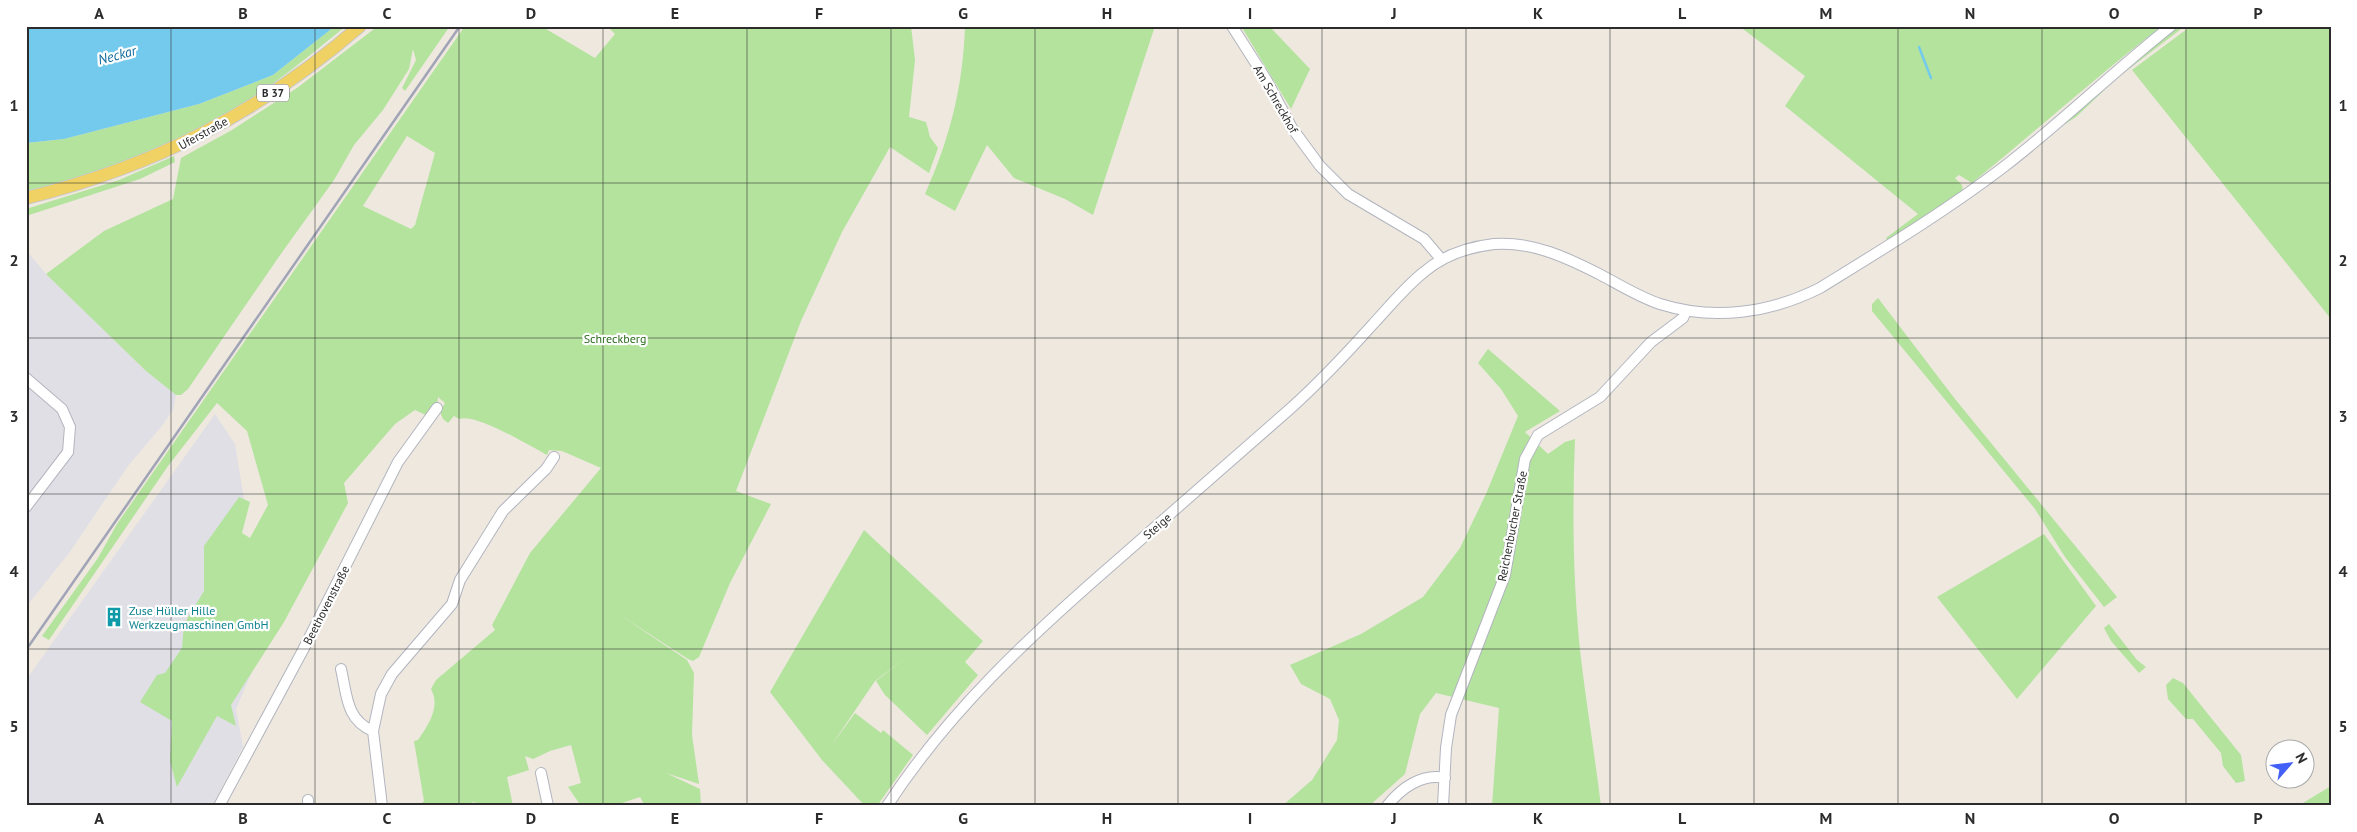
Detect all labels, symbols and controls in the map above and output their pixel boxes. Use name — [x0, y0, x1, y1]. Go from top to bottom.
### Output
text: A — [94, 3, 104, 23]
text: B — [238, 3, 248, 23]
text: C — [383, 3, 392, 23]
text: D — [526, 3, 536, 23]
text: E — [671, 3, 679, 23]
text: F — [815, 3, 823, 23]
text: G — [958, 3, 968, 23]
text: H — [1102, 3, 1112, 23]
text: I — [1248, 3, 1252, 23]
text: J — [1390, 3, 1397, 23]
text: K — [1533, 3, 1543, 23]
text: L — [1678, 3, 1687, 23]
text: M — [1820, 3, 1832, 23]
text: N — [1965, 3, 1975, 23]
text: O — [2109, 3, 2120, 23]
text: P — [2253, 3, 2263, 23]
water label: Neckar — [96, 41, 139, 69]
street label: Am Schreckhof — [1250, 62, 1302, 137]
road number: B 37 — [257, 85, 289, 102]
text: 1 — [9, 95, 19, 115]
text: 1 — [2338, 95, 2348, 115]
street label: Uferstraße — [176, 113, 230, 153]
text: 2 — [9, 250, 19, 270]
text: 2 — [2338, 250, 2348, 270]
park label: Schreckberg — [584, 331, 646, 346]
text: 3 — [9, 406, 19, 426]
text: 3 — [2338, 406, 2348, 426]
street label: Reichenbucher Straße — [1494, 469, 1530, 583]
street label: Steige — [1140, 510, 1174, 542]
text: 4 — [9, 561, 19, 581]
text: 4 — [2338, 561, 2348, 581]
street label: Beethovenstraße — [300, 563, 352, 647]
place label: Zuse Hüller Hille Werkzeugmaschinen GmbH — [129, 603, 269, 632]
building icon: Zuse Hüller Hille Werkzeugmaschinen GmbH — [103, 606, 125, 628]
text: 5 — [9, 716, 19, 736]
text: 5 — [2338, 716, 2348, 736]
north arrow — [2264, 740, 2314, 790]
text: N — [2291, 750, 2312, 766]
text: A — [94, 808, 104, 828]
text: B — [238, 808, 248, 828]
text: C — [383, 808, 392, 828]
text: D — [526, 808, 536, 828]
text: E — [671, 808, 679, 828]
text: F — [815, 808, 823, 828]
text: G — [958, 808, 968, 828]
text: H — [1102, 808, 1112, 828]
text: I — [1248, 808, 1252, 828]
text: J — [1390, 808, 1397, 828]
text: K — [1533, 808, 1543, 828]
text: L — [1678, 808, 1687, 828]
text: M — [1820, 808, 1832, 828]
text: N — [1965, 808, 1975, 828]
text: O — [2109, 808, 2120, 828]
text: P — [2253, 808, 2263, 828]

